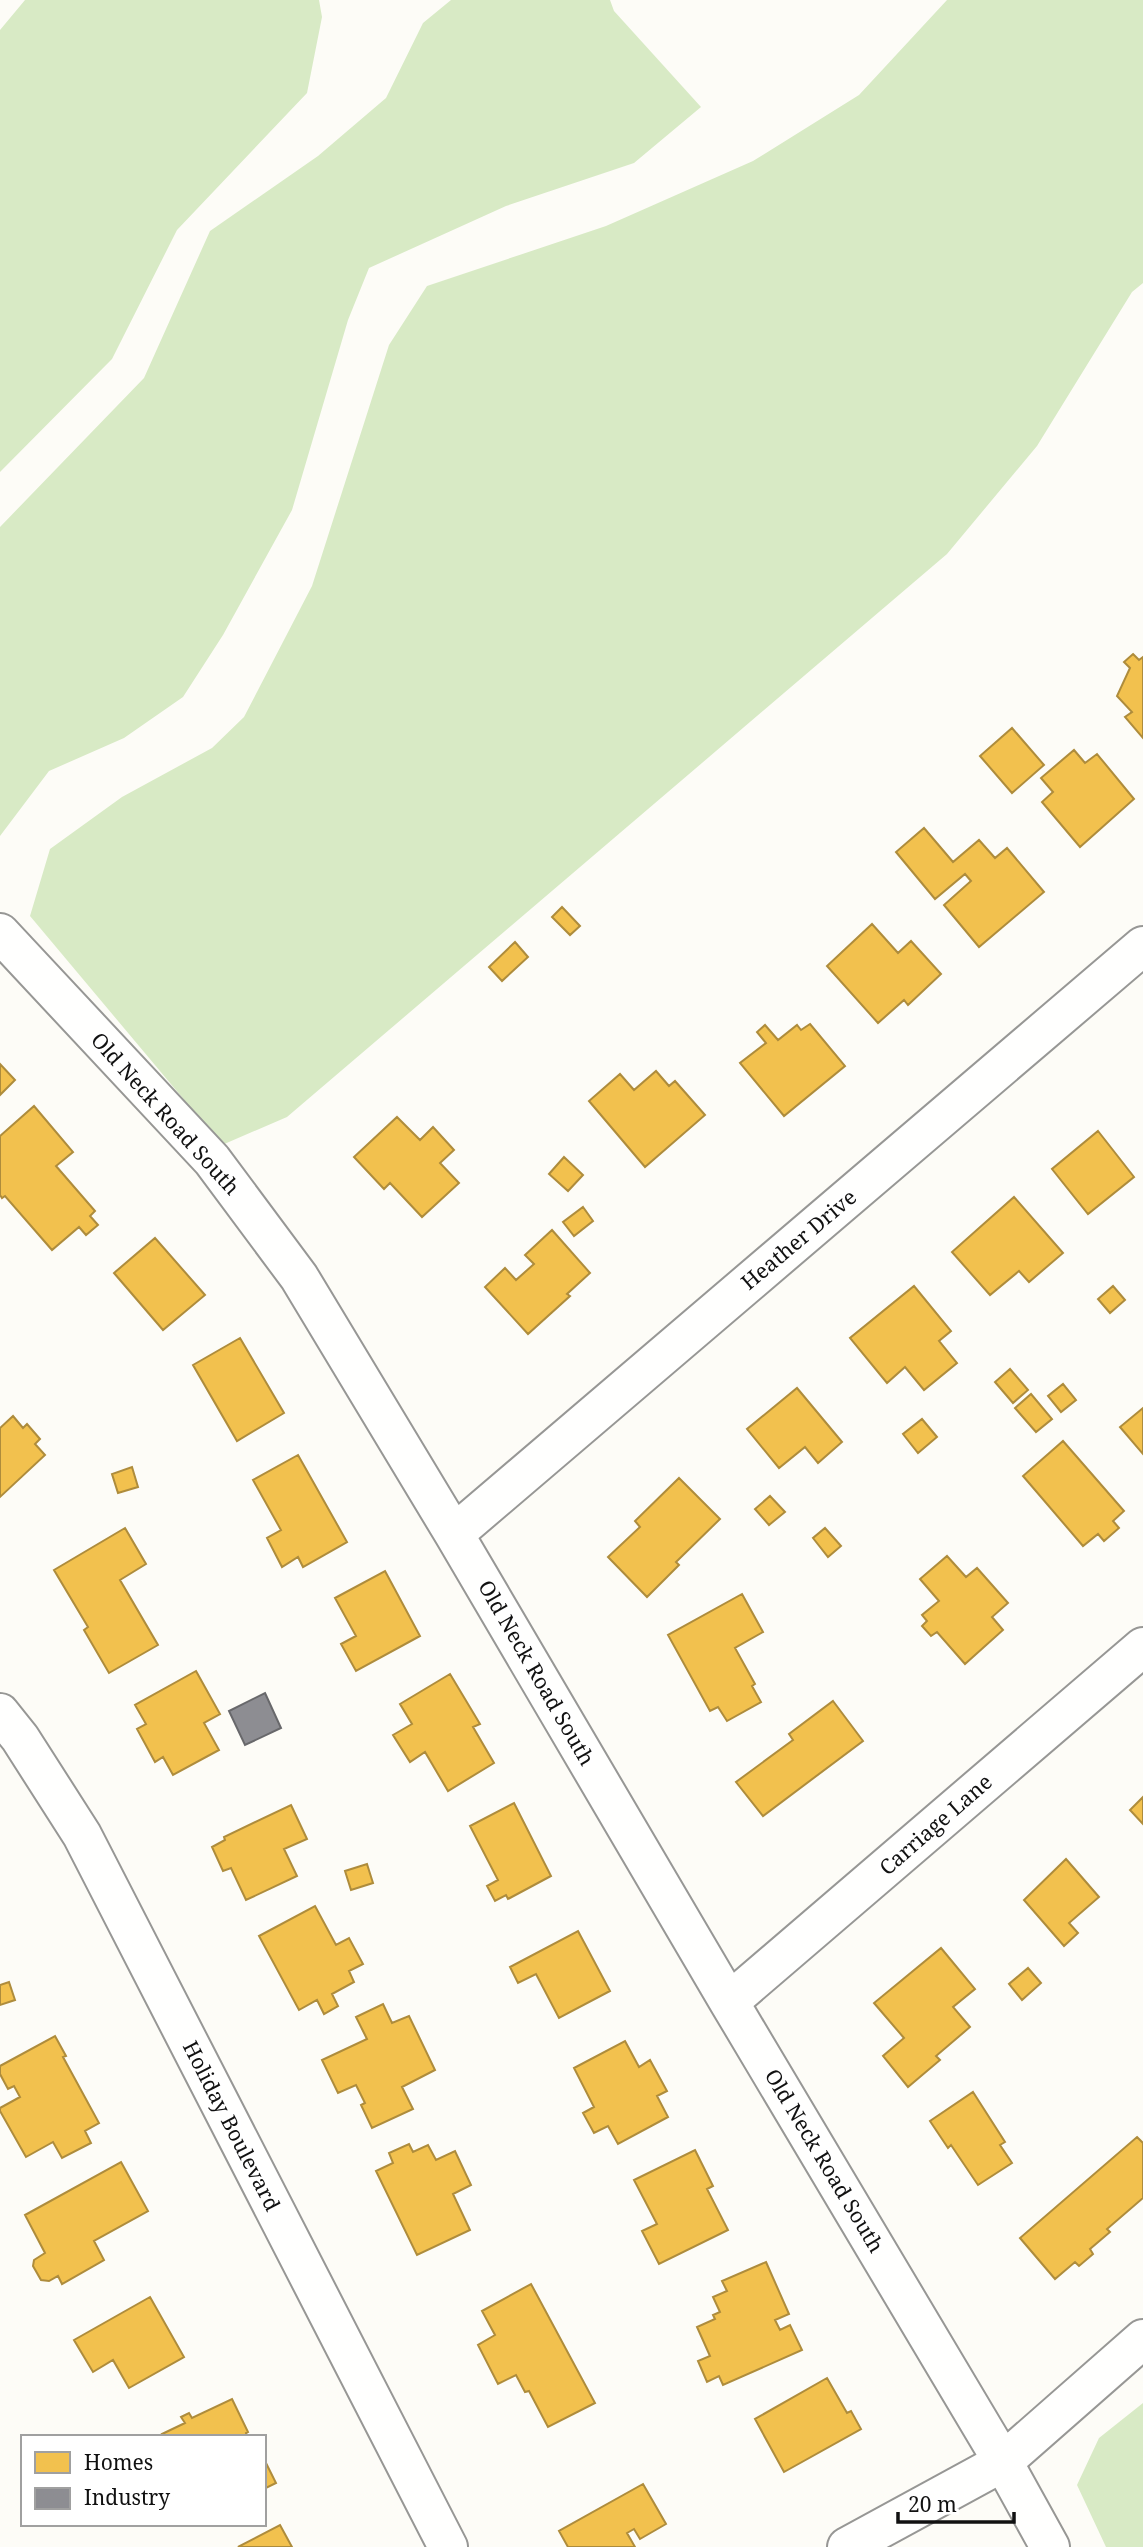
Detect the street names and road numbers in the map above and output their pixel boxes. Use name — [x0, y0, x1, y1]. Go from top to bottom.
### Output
street label: Old Neck Road South — [85, 1026, 246, 1201]
street label: Heather Drive — [735, 1183, 862, 1296]
street label: Old Neck Road South — [472, 1575, 601, 1770]
street label: Carriage Lane — [873, 1768, 998, 1881]
street label: Holiday Boulevard — [177, 2036, 287, 2215]
street label: Old Neck Road South — [759, 2064, 891, 2257]

